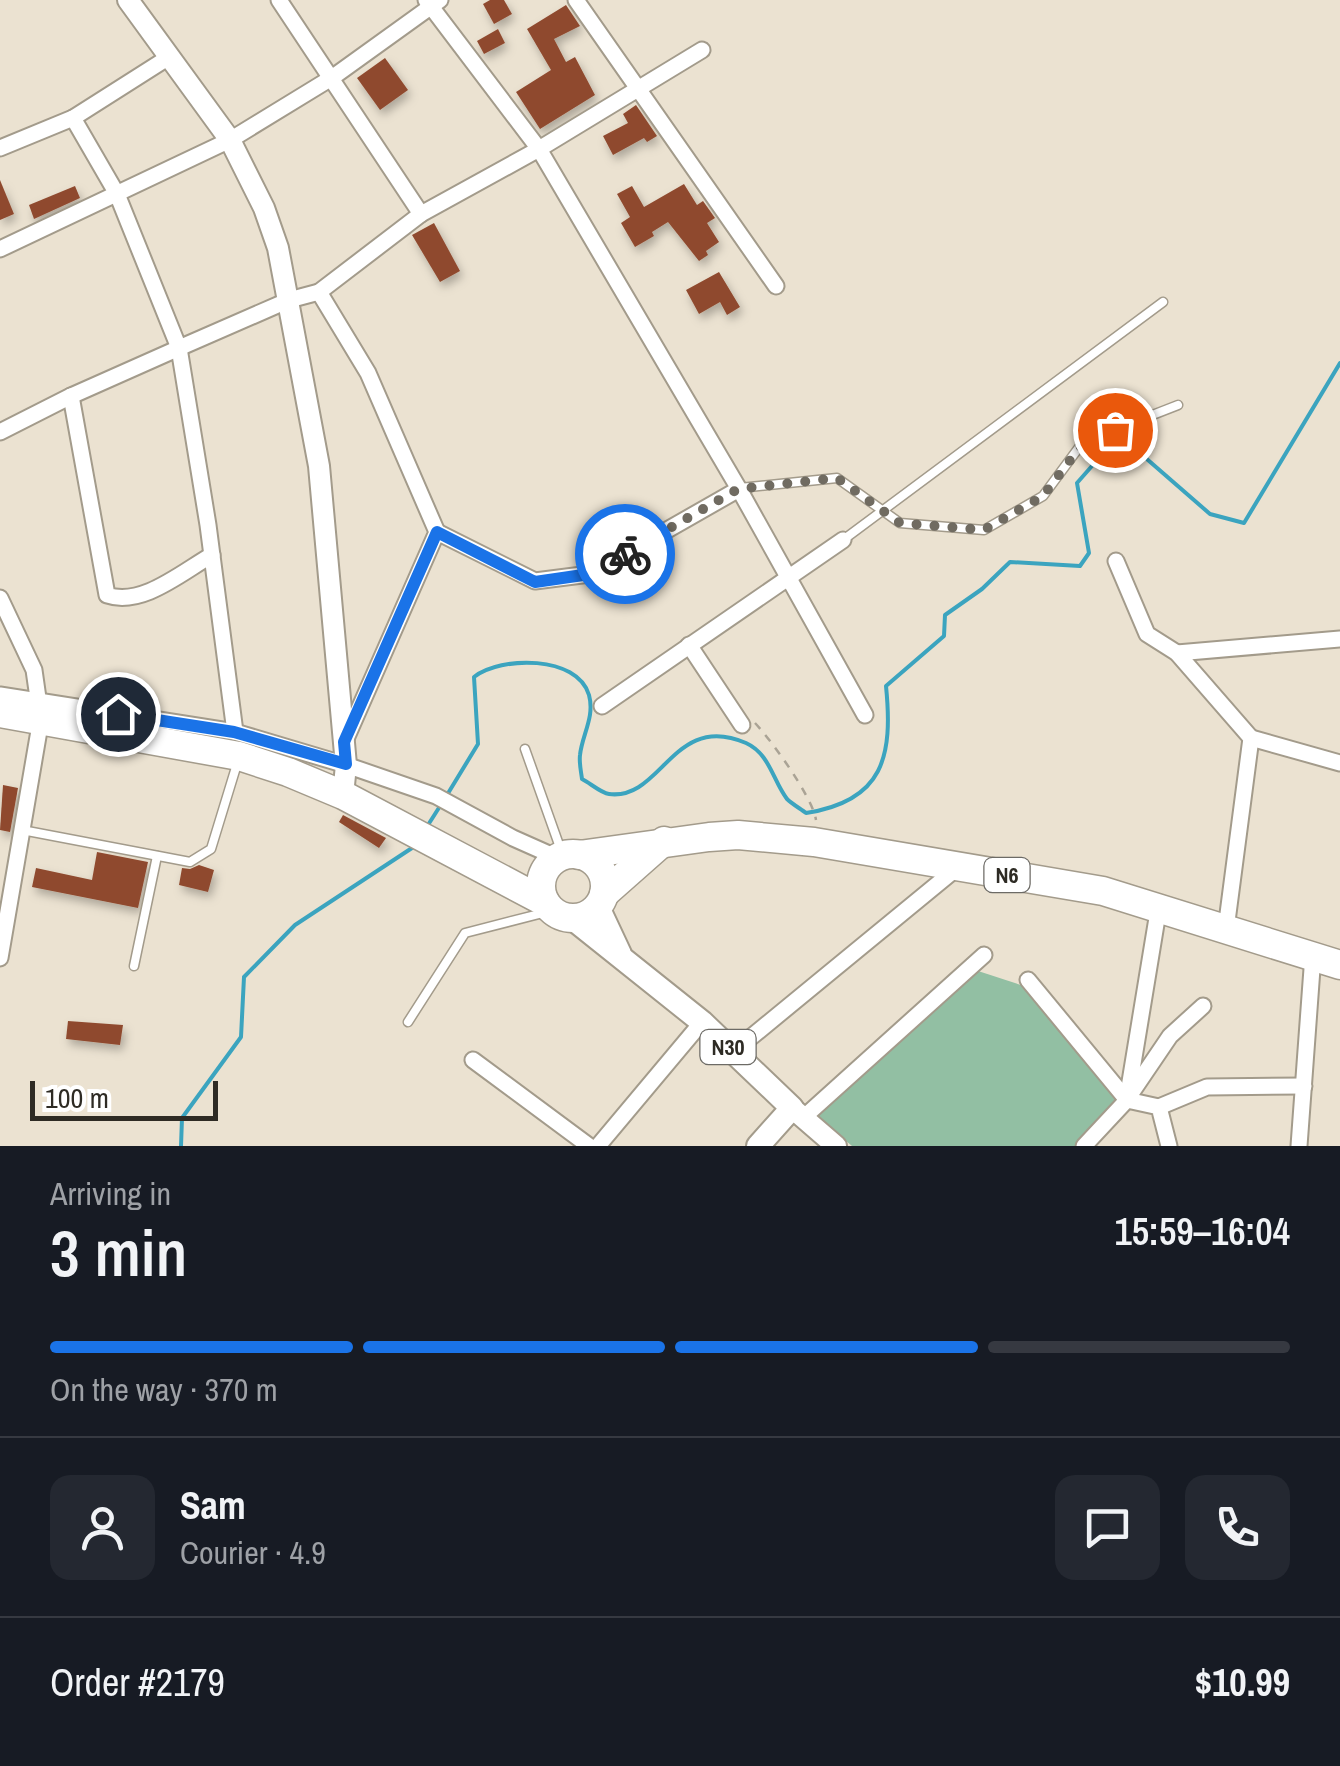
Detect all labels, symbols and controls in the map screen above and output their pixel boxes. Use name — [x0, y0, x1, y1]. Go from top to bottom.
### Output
pin — [1073, 388, 1158, 473]
icon: bag — [1088, 403, 1143, 458]
courier — [575, 504, 675, 604]
icon: bike — [598, 527, 653, 582]
pin — [76, 672, 161, 757]
icon: home — [91, 687, 146, 742]
road number: N6 — [984, 858, 1030, 892]
road number: N30 — [700, 1030, 756, 1064]
scale bar — [30, 1076, 218, 1120]
text: 100 m — [45, 1079, 109, 1117]
text: Arriving in — [50, 1172, 171, 1215]
text: 15:59–16:04 — [1114, 1206, 1290, 1257]
text: 3 min — [50, 1209, 187, 1296]
text: On the way · 370 m — [50, 1368, 278, 1411]
button: person — [50, 1475, 155, 1580]
button: chat — [1055, 1475, 1160, 1580]
button: phone — [1185, 1475, 1290, 1580]
text: Sam — [180, 1480, 246, 1531]
text: Courier · 4.9 — [180, 1531, 326, 1574]
text: Order #2179 — [50, 1657, 225, 1708]
text: $10.99 — [1195, 1657, 1290, 1708]

